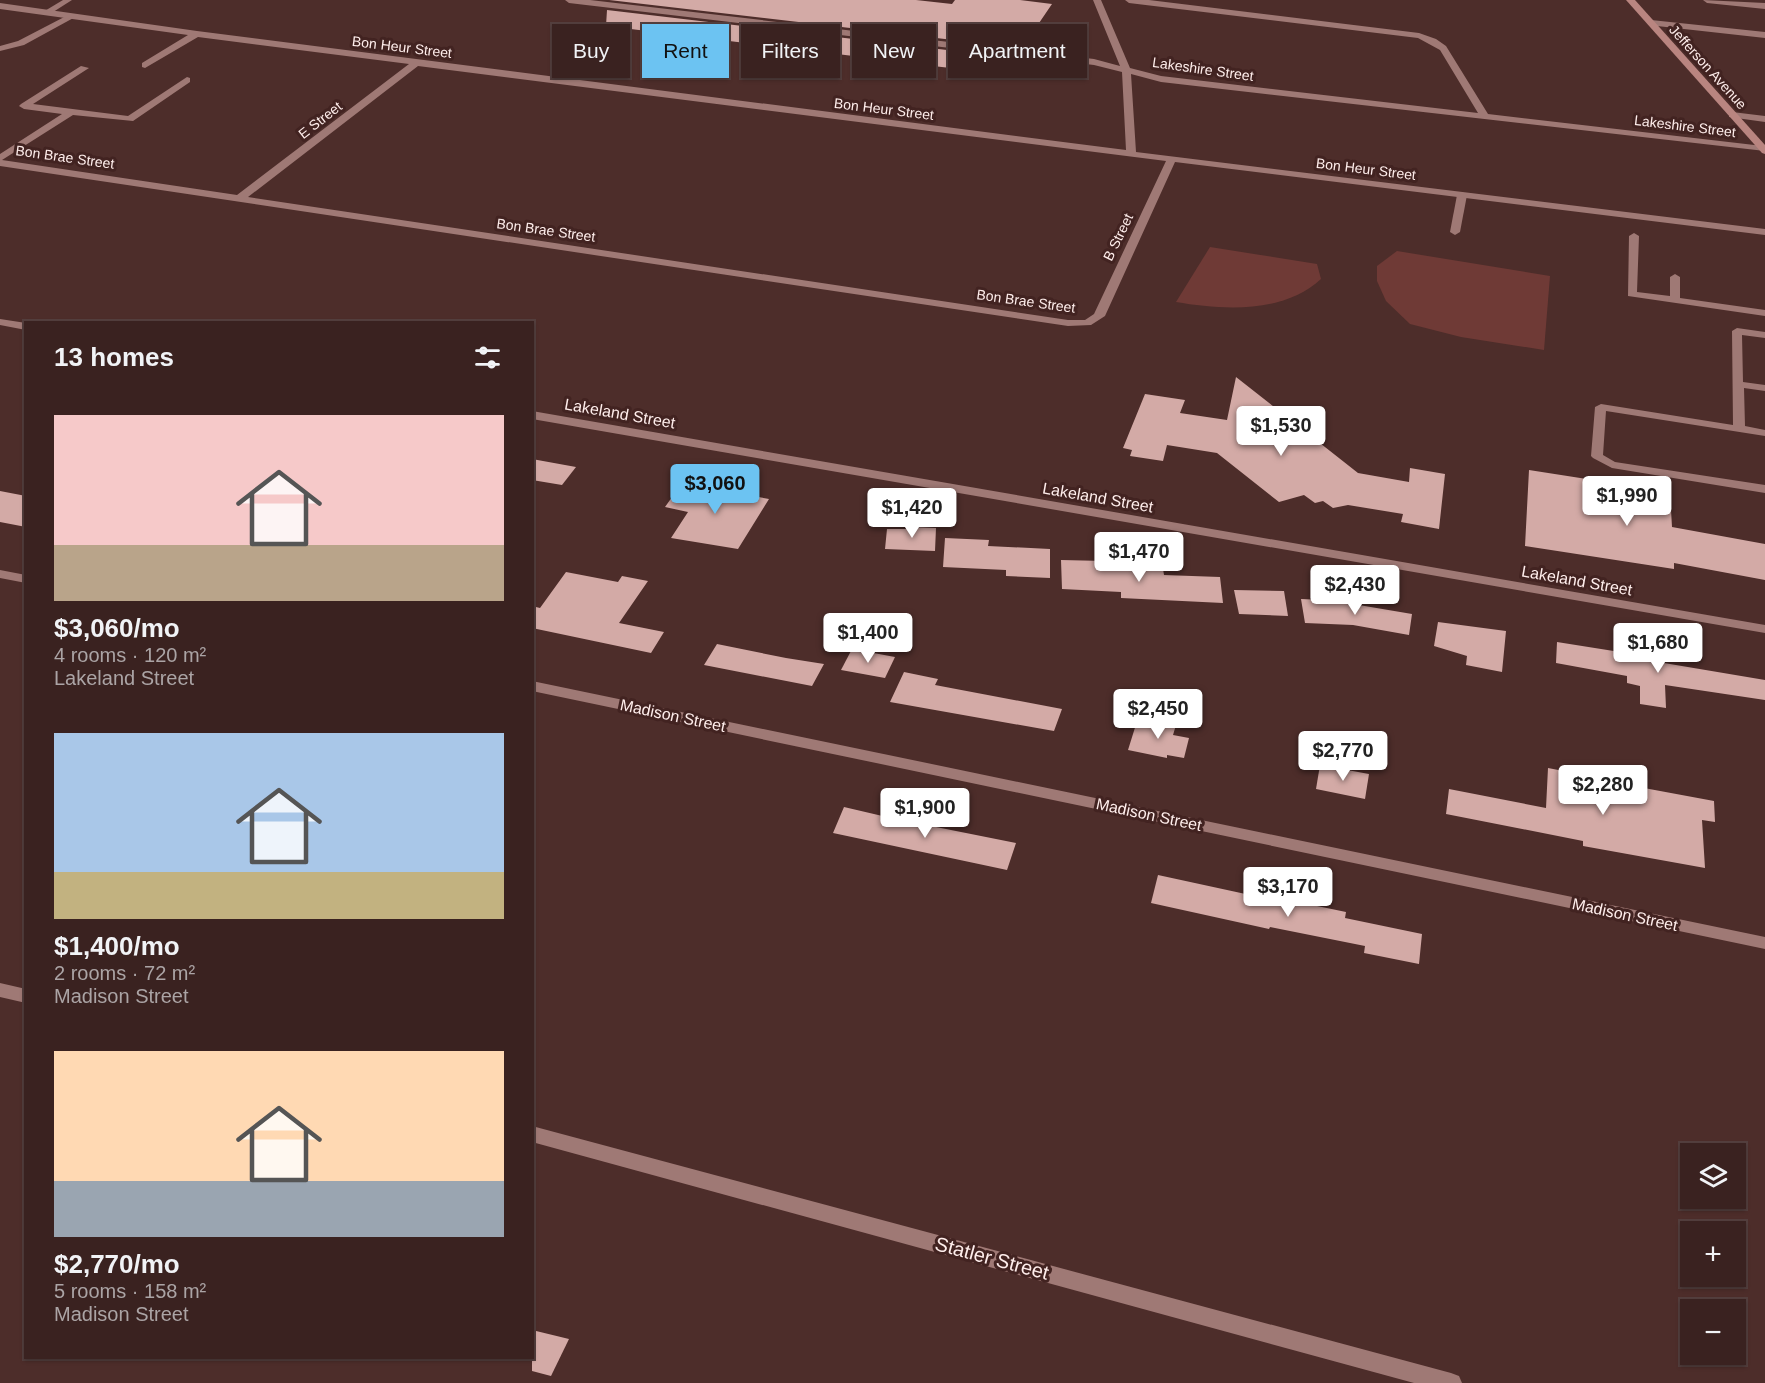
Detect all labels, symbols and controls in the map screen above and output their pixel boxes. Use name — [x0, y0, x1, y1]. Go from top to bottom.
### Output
street label: Jefferson Avenue — [1666, 22, 1750, 113]
chip: Buy — [552, 24, 630, 78]
chip: Rent — [642, 24, 729, 78]
chip: Filters — [741, 24, 840, 78]
chip: New — [852, 24, 936, 78]
chip: Apartment — [948, 24, 1087, 78]
street label: Bon Heur Street — [351, 33, 453, 61]
street label: Lakeshire Street — [1151, 54, 1255, 84]
street label: Bon Heur Street — [833, 95, 935, 123]
street label: E Street — [295, 98, 345, 142]
street label: Lakeshire Street — [1633, 112, 1737, 140]
street label: Bon Brae Street — [15, 142, 116, 172]
street label: Bon Heur Street — [1315, 155, 1417, 183]
street label: B Street — [1100, 211, 1136, 263]
street label: Bon Brae Street — [496, 215, 597, 245]
street label: Bon Brae Street — [976, 286, 1077, 316]
icon: filters — [471, 341, 504, 374]
text: 13 homes — [54, 342, 174, 372]
street label: Lakeland Street — [563, 395, 677, 432]
pin: $1,530 — [1232, 406, 1330, 457]
text: $1,530 — [1250, 414, 1312, 436]
icon: home — [225, 454, 333, 562]
pin: $3,060 — [666, 464, 764, 515]
text: $3,060 — [684, 472, 746, 494]
pin: $1,990 — [1578, 476, 1676, 527]
street label: Lakeland Street — [1041, 479, 1155, 516]
text: $1,990 — [1596, 484, 1658, 506]
pin: $1,420 — [863, 488, 961, 539]
text: $1,420 — [881, 496, 943, 518]
pin: $1,470 — [1090, 532, 1188, 583]
text: $1,470 — [1108, 540, 1170, 562]
street label: Lakeland Street — [1520, 562, 1634, 599]
pin: $2,430 — [1306, 565, 1404, 616]
text: $2,430 — [1324, 573, 1386, 595]
text: $3,060/mo — [54, 613, 180, 643]
pin: $1,400 — [819, 613, 917, 664]
text: $1,400 — [837, 621, 899, 643]
pin: $1,680 — [1609, 623, 1707, 674]
text: $1,680 — [1627, 631, 1689, 653]
text: 4 rooms · 120 m² — [54, 644, 206, 666]
text: Lakeland Street — [54, 667, 194, 689]
pin: $2,450 — [1109, 689, 1207, 740]
street label: Madison Street — [618, 696, 728, 735]
text: $2,450 — [1127, 697, 1189, 719]
pin: $2,770 — [1294, 731, 1392, 782]
text: $2,770 — [1312, 739, 1374, 761]
pin: $2,280 — [1554, 765, 1652, 816]
icon: home — [225, 772, 333, 880]
text: $2,280 — [1572, 773, 1634, 795]
pin: $1,900 — [876, 788, 974, 839]
street label: Madison Street — [1094, 795, 1204, 834]
text: $1,900 — [894, 796, 956, 818]
pin: $3,170 — [1239, 867, 1337, 918]
text: $3,170 — [1257, 875, 1319, 897]
street label: Madison Street — [1570, 895, 1680, 934]
text: $1,400/mo — [54, 931, 180, 961]
text: 2 rooms · 72 m² — [54, 962, 195, 984]
text: Madison Street — [54, 985, 189, 1007]
icon: home — [225, 1090, 333, 1198]
map controls — [1680, 1143, 1746, 1365]
button: layers — [1680, 1143, 1746, 1209]
button: + — [1680, 1221, 1746, 1287]
street label: Statler Street — [933, 1232, 1052, 1284]
text: $2,770/mo — [54, 1249, 180, 1279]
text: 5 rooms · 158 m² — [54, 1280, 206, 1302]
button: − — [1680, 1299, 1746, 1365]
text: Madison Street — [54, 1303, 189, 1325]

